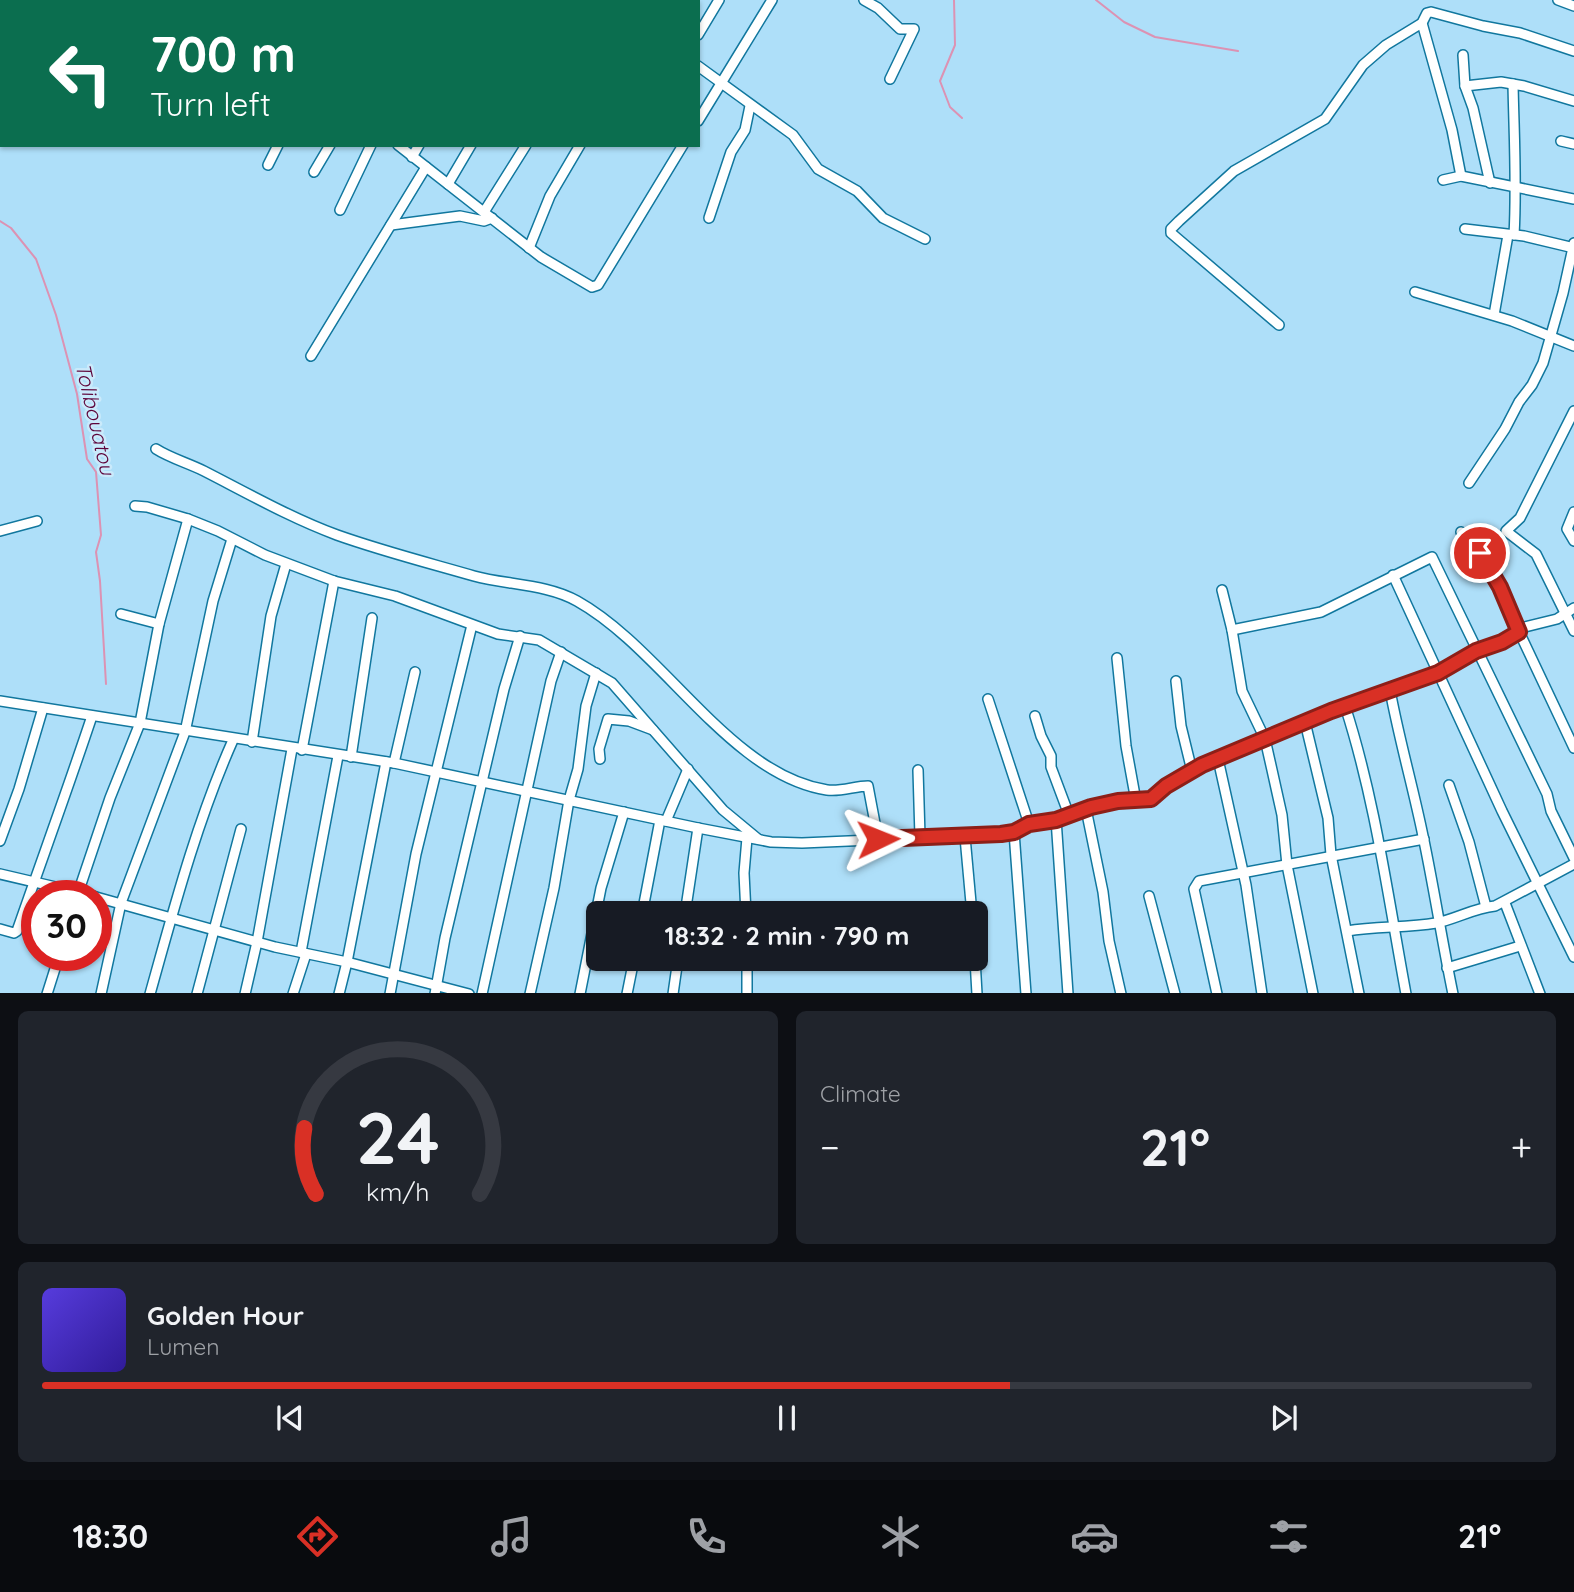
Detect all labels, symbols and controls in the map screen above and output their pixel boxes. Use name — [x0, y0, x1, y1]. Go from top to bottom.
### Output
text: 700 m — [150, 23, 296, 84]
icon: left — [35, 28, 126, 119]
text: Turn left — [150, 84, 271, 124]
water label: Tolibouatou — [70, 360, 122, 478]
pin — [1450, 523, 1510, 583]
icon: arrive — [1461, 534, 1499, 572]
position arrow — [841, 802, 915, 876]
speed limit sign: 30 — [21, 880, 112, 971]
text: 18:32 · 2 min · 790 m — [665, 919, 909, 952]
text: Climate — [820, 1079, 901, 1108]
text: 24 — [356, 1091, 440, 1182]
text: 21° — [1140, 1114, 1210, 1179]
text: − — [820, 1123, 840, 1171]
text: + — [1511, 1123, 1532, 1171]
text: km/h — [366, 1175, 430, 1206]
text: Golden Hour — [147, 1299, 304, 1332]
text: Lumen — [147, 1332, 220, 1361]
icon: previous — [271, 1399, 309, 1437]
icon: pause — [768, 1399, 806, 1437]
icon: next — [1265, 1399, 1303, 1437]
icon: directions — [293, 1512, 342, 1561]
icon: music — [487, 1512, 536, 1561]
icon: phone — [682, 1512, 731, 1561]
icon: climate — [876, 1512, 925, 1561]
icon: car — [1070, 1512, 1119, 1561]
icon: filters — [1264, 1512, 1313, 1561]
text: 18:30 — [73, 1516, 148, 1556]
text: 21° — [1458, 1516, 1501, 1556]

